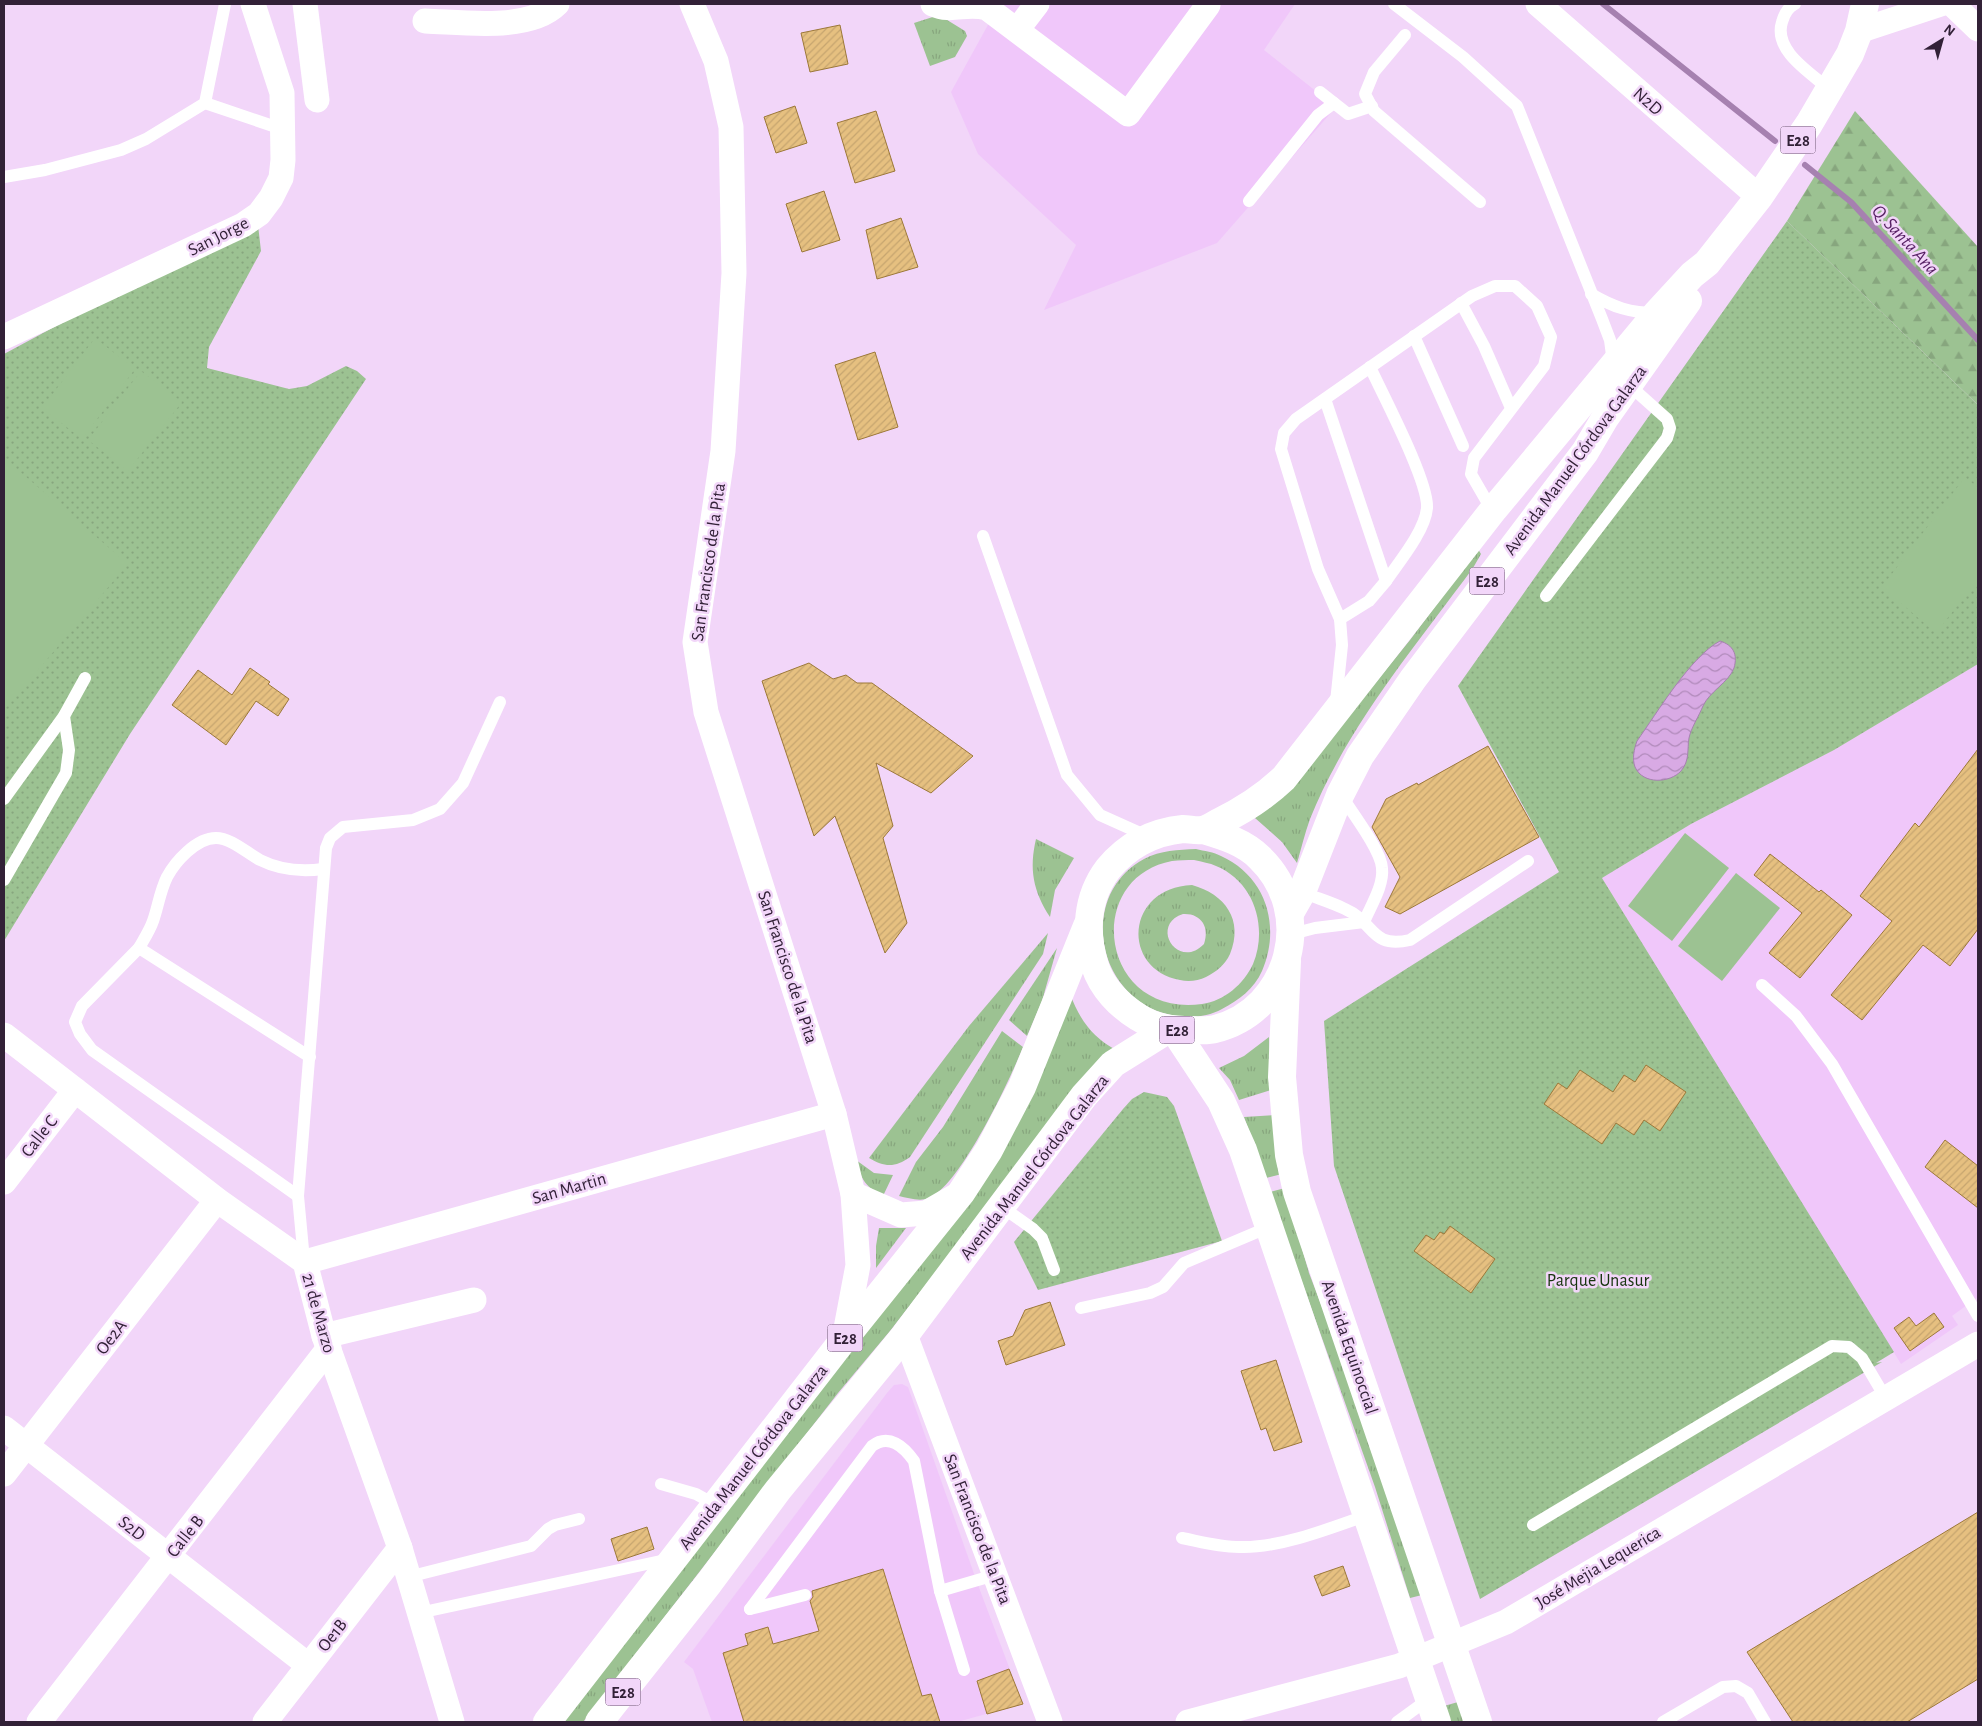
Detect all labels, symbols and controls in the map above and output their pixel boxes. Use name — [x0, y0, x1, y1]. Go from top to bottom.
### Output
north arrow — [1917, 15, 1967, 65]
text: N — [1941, 22, 1957, 39]
street label: N2D — [1629, 84, 1665, 119]
road number: E28 — [1780, 126, 1816, 154]
water label: Q. Santa Ana — [1868, 201, 1942, 279]
street label: San Jorge — [185, 214, 252, 260]
street label: Avenida Manuel Córdova Galarza — [1501, 363, 1650, 559]
street label: San Francisco de la Pita — [689, 482, 729, 642]
road number: E28 — [1470, 568, 1504, 594]
street label: San Francisco de la Pita — [754, 889, 820, 1046]
road number: E28 — [1160, 1016, 1194, 1044]
street label: Avenida Manuel Córdova Galarza — [957, 1072, 1112, 1264]
street label: Calle C — [18, 1112, 61, 1161]
street label: San Martin — [530, 1170, 608, 1208]
street label: 21 de Marzo — [298, 1271, 338, 1355]
park label: Parque Unasur — [1547, 1272, 1649, 1290]
street label: Avenida Equinoccial — [1318, 1278, 1380, 1416]
street label: Oe2A — [93, 1317, 131, 1358]
road number: E28 — [828, 1325, 862, 1352]
street label: Avenida Manuel Córdova Galarza — [676, 1362, 831, 1554]
street label: San Francisco de la Pita — [940, 1452, 1014, 1607]
street label: Calle B — [164, 1512, 208, 1561]
street label: S2D — [115, 1513, 148, 1545]
street label: José Mejia Lequerica — [1533, 1524, 1664, 1612]
street label: Oe1B — [315, 1616, 351, 1655]
road number: E28 — [606, 1678, 640, 1705]

